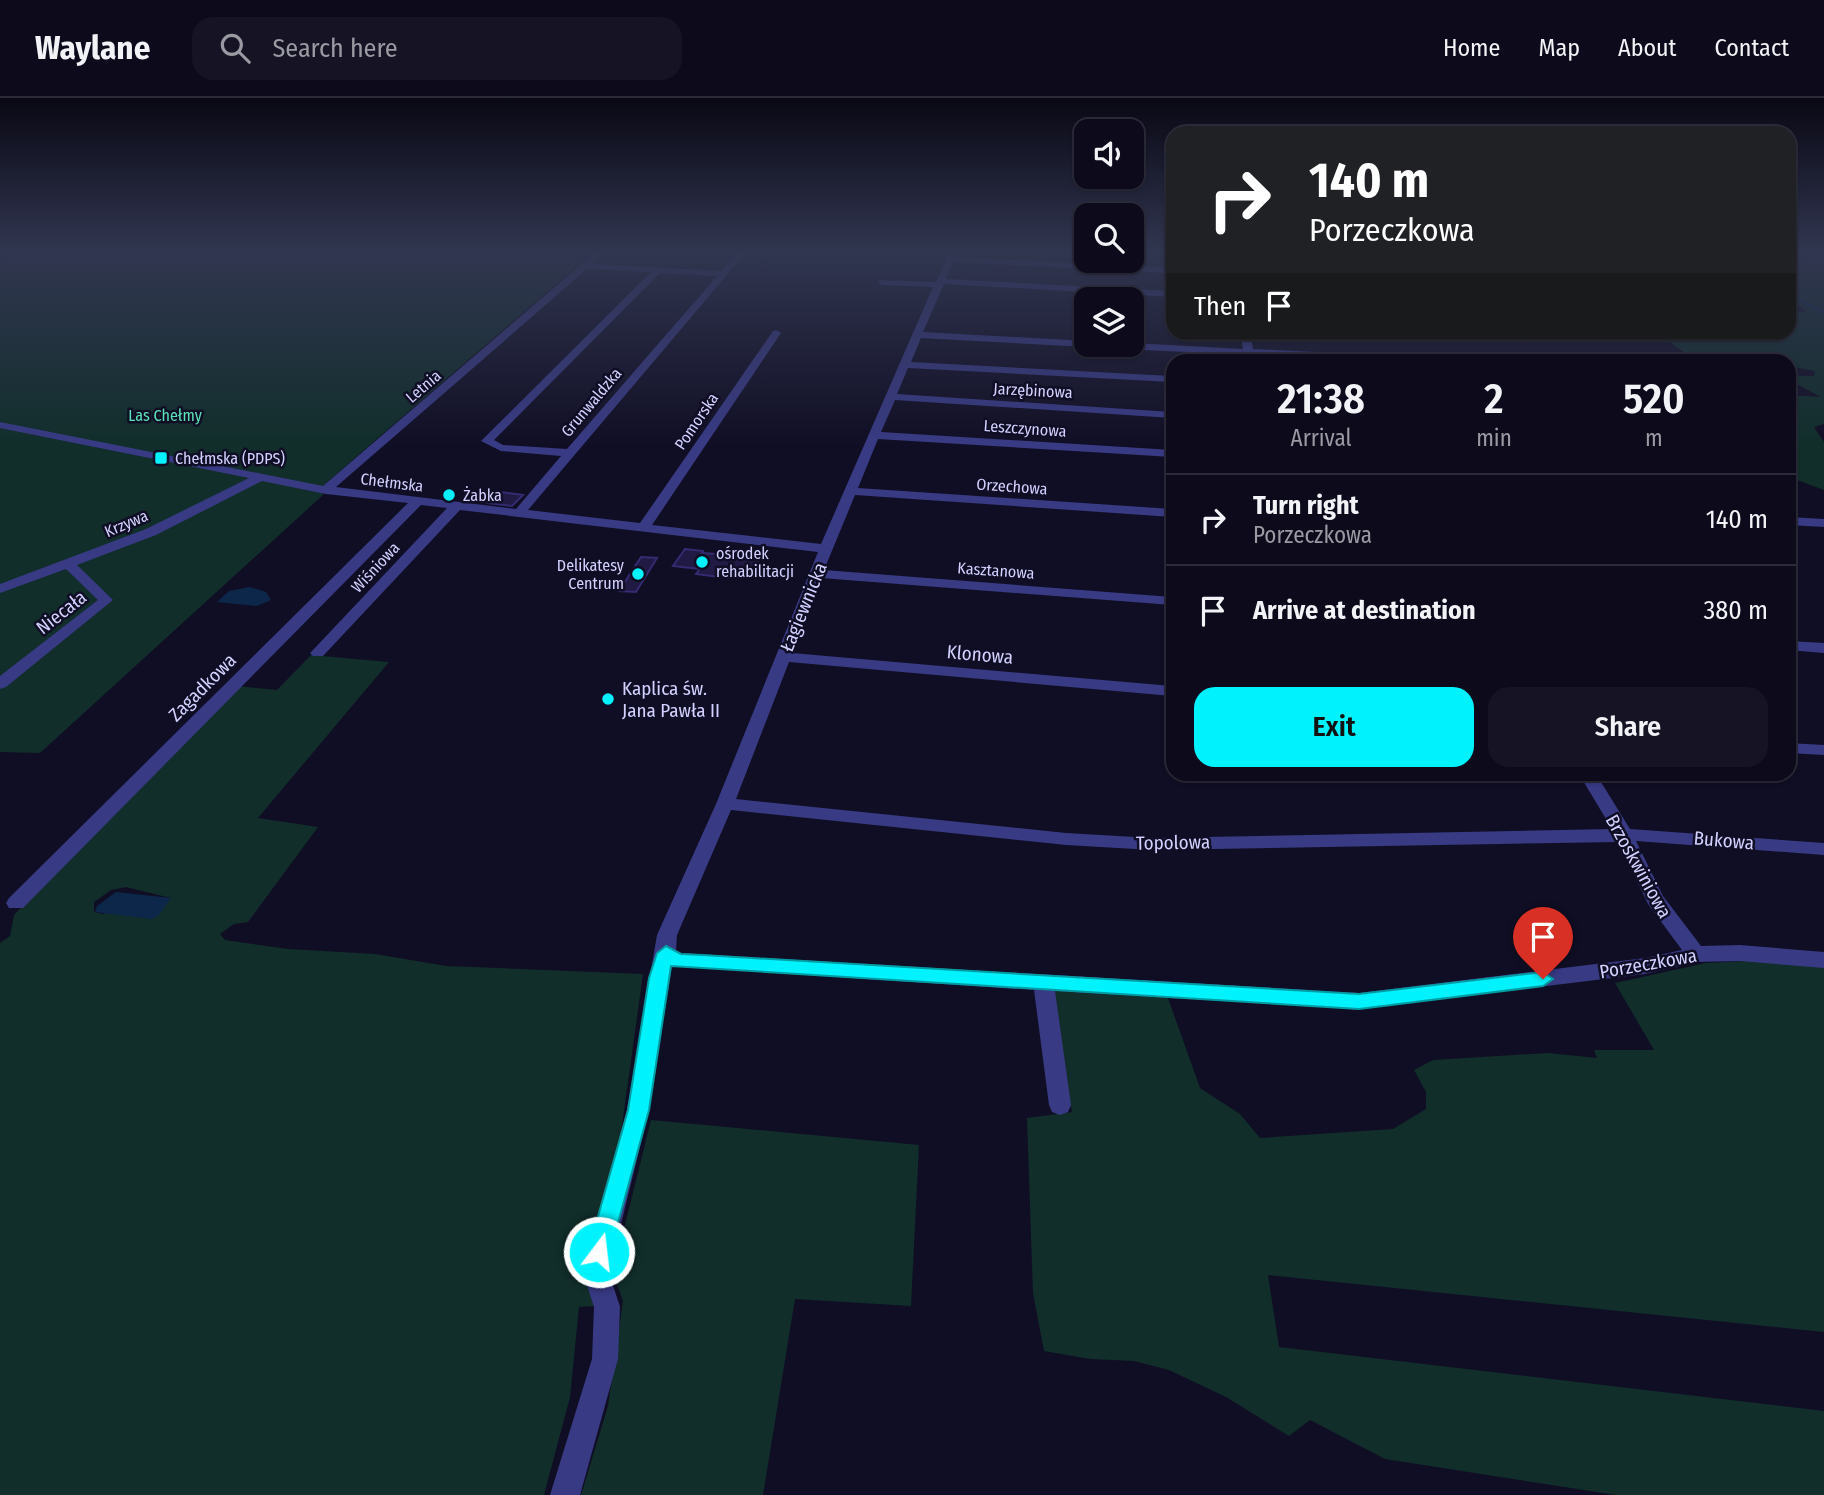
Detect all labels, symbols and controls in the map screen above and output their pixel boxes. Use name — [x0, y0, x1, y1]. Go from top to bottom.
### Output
search box — [192, 17, 682, 80]
text: Waylane — [35, 28, 150, 68]
icon: search — [216, 29, 254, 67]
text: Search here — [272, 33, 398, 64]
text: Home — [1443, 34, 1500, 62]
text: Map — [1538, 34, 1580, 62]
text: About — [1618, 34, 1676, 62]
text: Contact — [1714, 34, 1789, 62]
map controls — [1074, 119, 1144, 357]
button: sound — [1074, 119, 1144, 189]
text: 140 m — [1309, 151, 1429, 210]
icon: right — [1194, 154, 1285, 245]
button: search — [1074, 203, 1144, 273]
text: Porzeczkowa — [1309, 211, 1475, 249]
button: layers — [1074, 287, 1144, 357]
icon: arrive — [1260, 287, 1298, 325]
text: Then — [1194, 291, 1246, 322]
street label: Grunwaldzka — [557, 364, 626, 440]
street label: Letnia — [402, 366, 445, 407]
text: 21:38 — [1277, 374, 1365, 424]
text: 2 — [1484, 374, 1504, 424]
text: 520 — [1623, 374, 1685, 424]
street label: Jarzębinowa — [993, 379, 1073, 402]
street label: Pomorska — [671, 389, 722, 453]
park label: Las Chełmy — [128, 406, 203, 425]
street label: Leszczynowa — [983, 416, 1067, 441]
text: Arrival — [1291, 424, 1352, 452]
text: min — [1476, 424, 1512, 452]
text: m — [1645, 424, 1663, 452]
place label: Chełmska (PDPS) — [175, 449, 285, 468]
marker: Chełmska (PDPS) — [153, 450, 169, 466]
street label: Chełmska — [359, 469, 425, 496]
street label: Orzechowa — [976, 475, 1048, 498]
place label: Żabka — [463, 486, 502, 505]
marker: Żabka — [441, 487, 457, 503]
text: Turn right — [1253, 490, 1359, 521]
icon: right — [1194, 501, 1232, 539]
text: 140 m — [1706, 504, 1768, 535]
street label: Krzywa — [102, 506, 151, 541]
text: Porzeczkowa — [1253, 521, 1372, 549]
street label: Wiśniowa — [347, 538, 404, 596]
place label: ośrodek rehabilitacji — [716, 544, 794, 581]
marker: ośrodek rehabilitacji — [694, 554, 710, 570]
place label: Delikatesy Centrum — [557, 556, 625, 593]
street label: Kasztanowa — [957, 558, 1035, 583]
street label: Łagiewnicka — [775, 559, 832, 655]
marker: Delikatesy Centrum — [630, 566, 646, 582]
street label: Niecała — [32, 586, 91, 639]
icon: arrive — [1194, 592, 1232, 630]
text: Arrive at destination — [1253, 595, 1476, 626]
text: 380 m — [1704, 595, 1768, 626]
street label: Klonowa — [946, 640, 1014, 669]
street label: Zagadkowa — [164, 649, 241, 726]
place label: Kaplica św. Jana Pawła II — [622, 677, 720, 722]
button: Exit — [1194, 687, 1474, 767]
button: Share — [1488, 687, 1768, 767]
marker: Kaplica św. Jana Pawła II — [600, 691, 616, 707]
street label: Brzoskwiniowa — [1601, 810, 1676, 922]
street label: Bukowa — [1693, 826, 1755, 855]
street label: Topolowa — [1136, 830, 1210, 855]
pin — [1513, 907, 1573, 979]
icon: arrive — [1524, 918, 1562, 956]
street label: Porzeczkowa — [1598, 944, 1699, 983]
position arrow — [562, 1215, 636, 1289]

